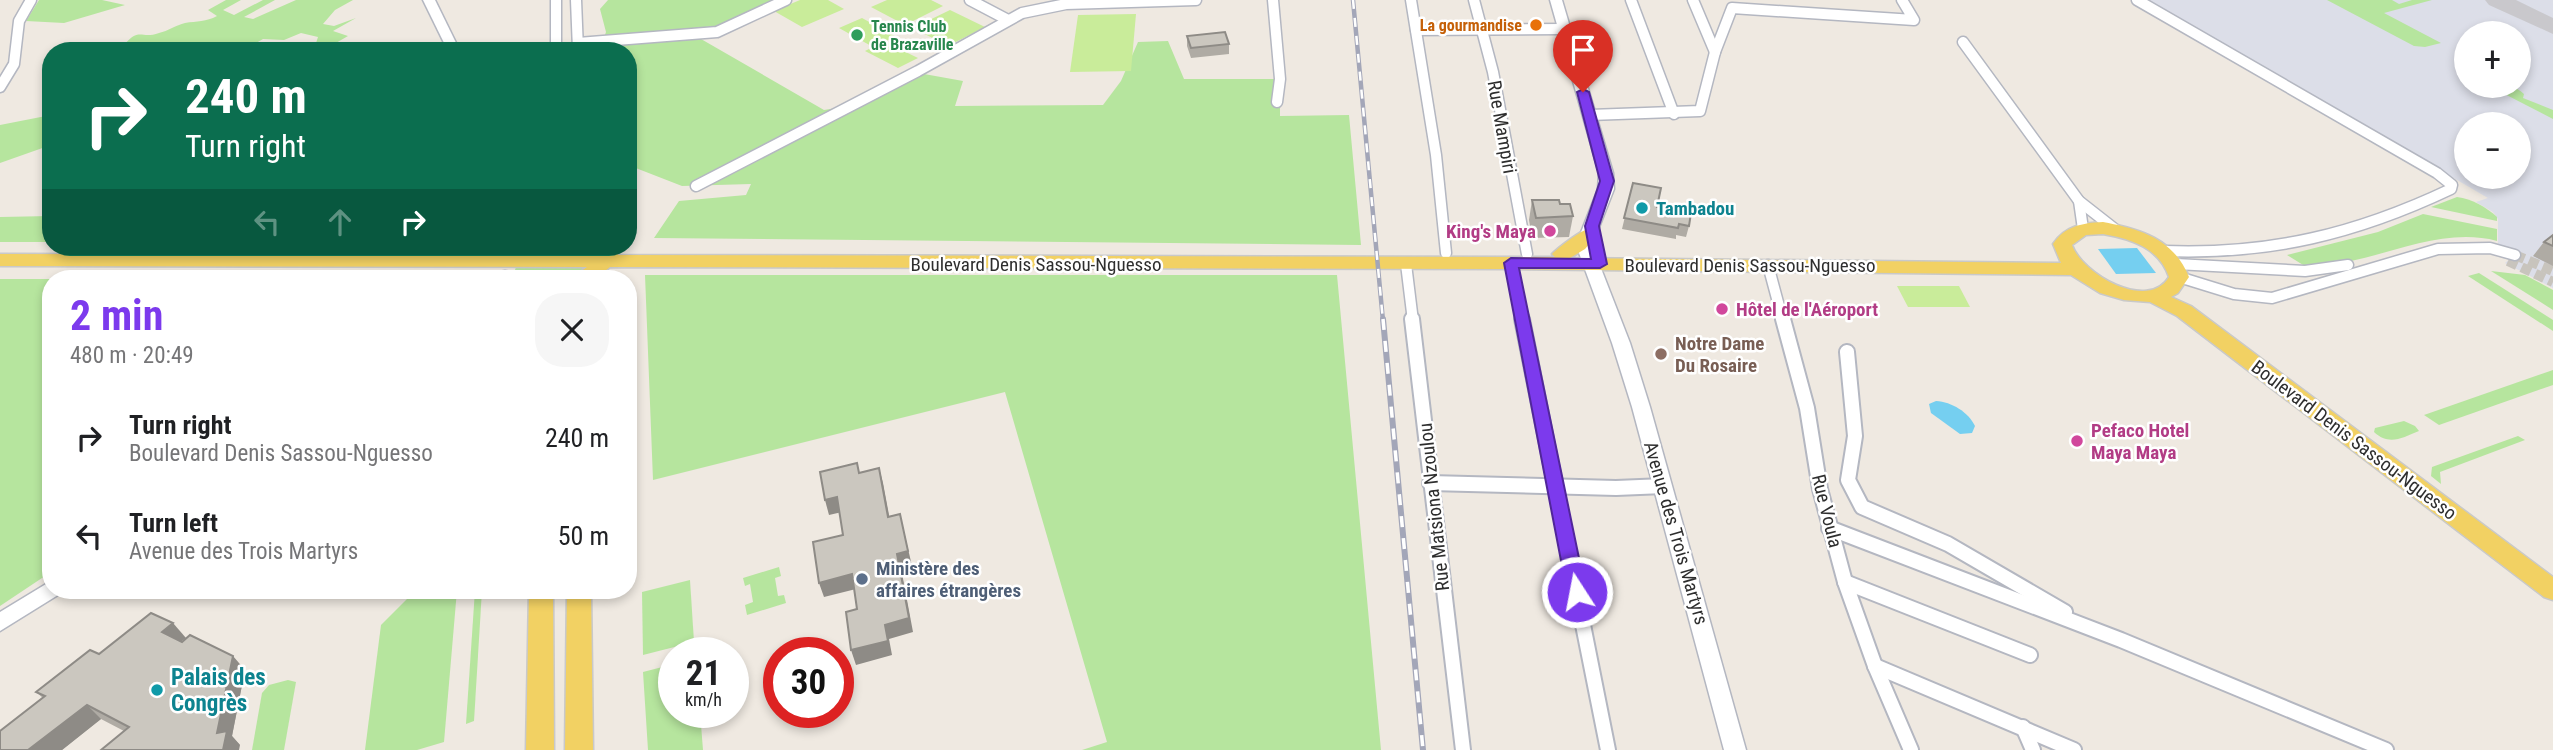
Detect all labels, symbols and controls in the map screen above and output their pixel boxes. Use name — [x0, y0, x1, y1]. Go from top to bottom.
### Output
place label: La gourmandise — [1420, 16, 1522, 35]
place label: Tennis Club de Brazaville — [871, 17, 954, 54]
marker: La gourmandise — [1528, 17, 1544, 33]
pin — [1553, 20, 1613, 92]
map controls — [2454, 21, 2531, 189]
button: + — [2454, 21, 2531, 98]
marker: Tennis Club de Brazaville — [849, 27, 865, 43]
icon: arrive — [1564, 31, 1602, 69]
text: 240 m — [185, 68, 307, 125]
icon: right — [70, 70, 161, 161]
street label: Rue Mampiri — [1482, 79, 1522, 175]
button: − — [2454, 112, 2531, 189]
text: Turn right — [185, 127, 306, 165]
place label: Tambadou — [1656, 197, 1734, 220]
marker: Tambadou — [1634, 200, 1650, 216]
icon: left — [248, 203, 286, 241]
icon: ahead — [321, 203, 359, 241]
icon: right — [394, 203, 432, 241]
place label: King's Maya — [1446, 220, 1536, 243]
marker: King's Maya — [1542, 223, 1558, 239]
street label: Boulevard Denis Sassou-Nguesso — [911, 253, 1161, 276]
street label: Boulevard Denis Sassou-Nguesso — [1625, 254, 1875, 277]
text: 2 min — [70, 291, 163, 340]
button: close — [535, 293, 609, 367]
place label: Hôtel de l'Aéroport — [1736, 298, 1878, 321]
marker: Hôtel de l'Aéroport — [1714, 301, 1730, 317]
place label: Notre Dame Du Rosaire — [1675, 332, 1764, 377]
text: 480 m · 20:49 — [70, 342, 194, 369]
marker: Notre Dame Du Rosaire — [1653, 346, 1669, 362]
street label: Boulevard Denis Sassou-Nguesso — [2247, 355, 2461, 525]
text: Turn right — [129, 410, 231, 440]
icon: right — [70, 419, 108, 457]
place label: Pefaco Hotel Maya Maya — [2091, 419, 2189, 464]
street label: Rue Matsiona Nzoulou — [1414, 422, 1454, 592]
text: 240 m — [545, 423, 609, 453]
marker: Pefaco Hotel Maya Maya — [2069, 433, 2085, 449]
street label: Avenue des Trois Martyrs — [1639, 439, 1713, 627]
text: Boulevard Denis Sassou-Nguesso — [129, 440, 433, 467]
street label: Rue Voula — [1807, 472, 1847, 550]
text: Turn left — [129, 508, 218, 538]
icon: left — [70, 517, 108, 555]
text: 50 m — [558, 521, 609, 551]
text: Avenue des Trois Martyrs — [129, 538, 358, 565]
position arrow — [1540, 555, 1614, 629]
place label: Ministère des affaires étrangères — [876, 557, 1021, 602]
marker: Ministère des affaires étrangères — [854, 571, 870, 587]
speed limit sign: 30 — [763, 637, 854, 728]
text: 21 — [686, 653, 721, 694]
place label: Palais des Congrès — [171, 664, 266, 717]
marker: Palais des Congrès — [149, 682, 165, 698]
text: km/h — [685, 689, 722, 710]

